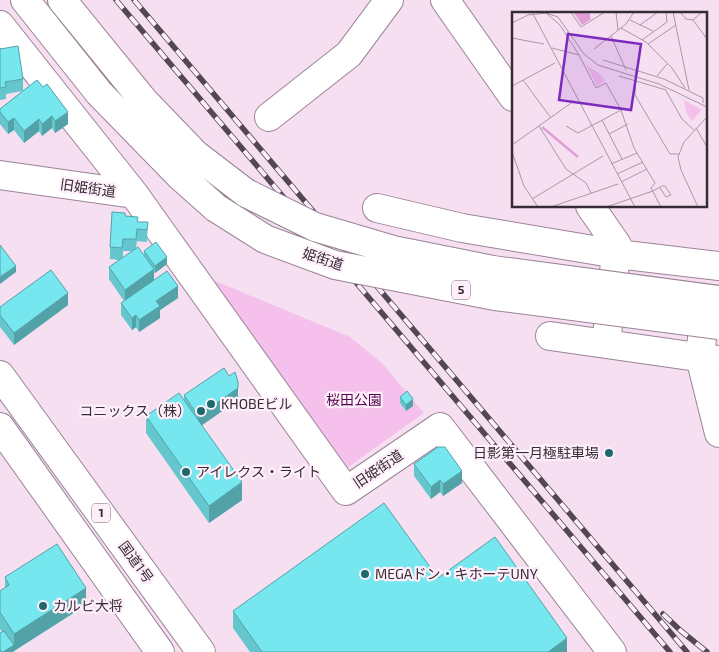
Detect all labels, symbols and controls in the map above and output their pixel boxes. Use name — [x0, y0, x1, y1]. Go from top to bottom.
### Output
inset map — [512, 12, 706, 208]
street label: 旧姫街道 — [59, 175, 117, 200]
street label: 姫街道 — [301, 244, 346, 273]
road number: 5 — [452, 280, 470, 300]
park label: 桜田公園 — [326, 391, 382, 408]
place label: KHOBEビル — [221, 395, 293, 412]
marker: KHOBEビル — [205, 398, 217, 410]
place label: コニックス（株） — [79, 402, 191, 419]
marker: コニックス（株） — [195, 405, 207, 417]
place label: 日影第一月極駐車場 — [473, 444, 599, 461]
street label: 旧姫街道 — [350, 446, 406, 491]
marker: 日影第一月極駐車場 — [603, 447, 615, 459]
place label: アイレクス・ライト — [196, 463, 321, 480]
marker: アイレクス・ライト — [180, 466, 192, 478]
road number: 1 — [92, 503, 110, 522]
street label: 国道1号 — [116, 537, 157, 586]
place label: MEGAドン・キホーテUNY — [375, 565, 538, 582]
marker: MEGAドン・キホーテUNY — [359, 568, 371, 580]
place label: カルビ大将 — [53, 597, 123, 614]
marker: カルビ大将 — [37, 600, 49, 612]

